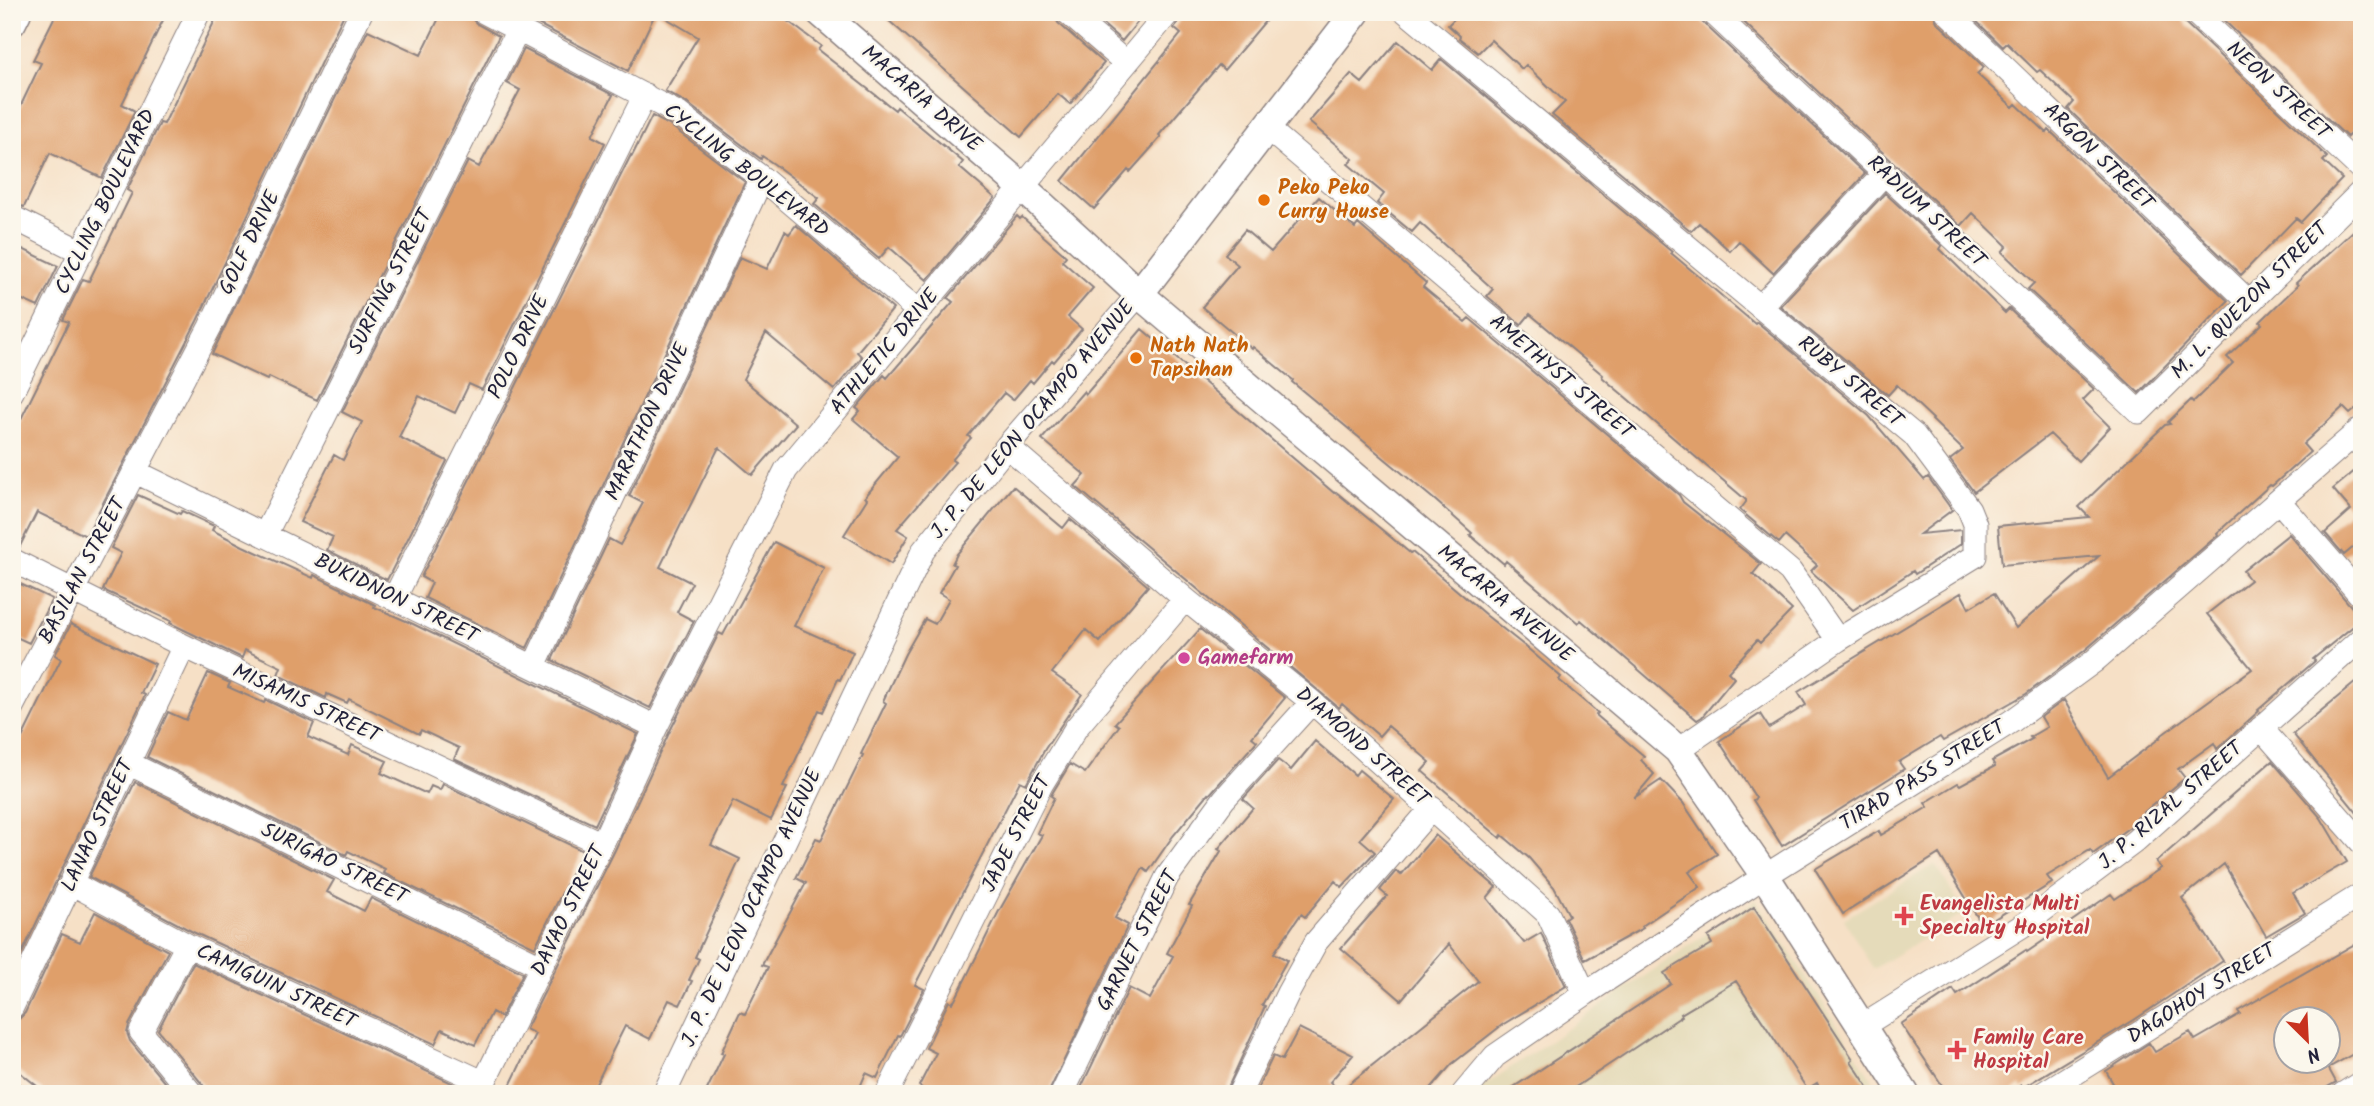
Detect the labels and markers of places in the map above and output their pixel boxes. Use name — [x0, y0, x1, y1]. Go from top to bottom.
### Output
place label: Peko Peko Curry House — [1278, 172, 1389, 229]
marker: Peko Peko Curry House — [1256, 192, 1272, 208]
place label: Nath Nath Tapsihan — [1150, 330, 1249, 387]
marker: Nath Nath Tapsihan — [1128, 350, 1144, 366]
place label: Gamefarm — [1198, 642, 1293, 675]
marker: Gamefarm — [1176, 650, 1192, 666]
place label: Evangelista Multi Specialty Hospital — [1920, 888, 2090, 945]
marker: Evangelista Multi Specialty Hospital — [1894, 906, 1914, 926]
place label: Family Care Hospital — [1973, 1022, 2084, 1079]
marker: Family Care Hospital — [1947, 1040, 1967, 1060]

